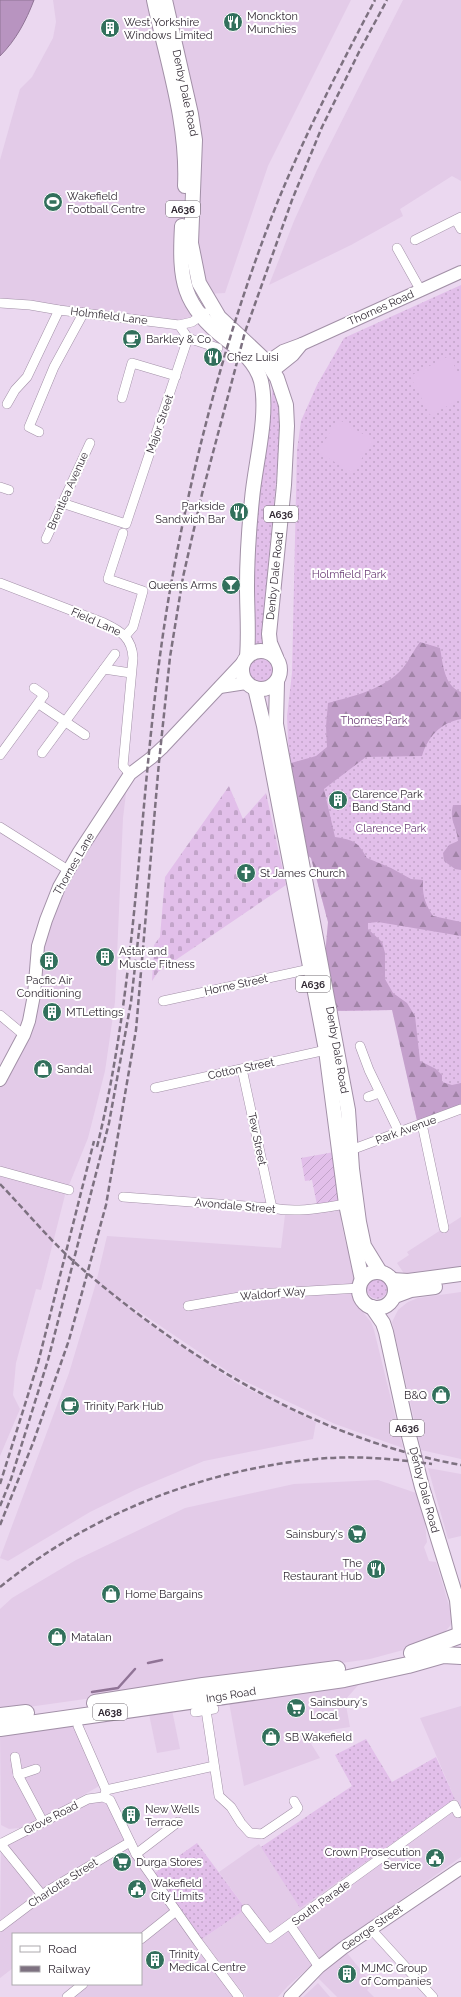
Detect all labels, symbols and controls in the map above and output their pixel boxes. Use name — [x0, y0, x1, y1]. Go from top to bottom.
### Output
place label: Monckton Munchies — [247, 10, 298, 36]
restaurant icon: Monckton Munchies — [222, 11, 244, 33]
place label: West Yorkshire Windows Limited — [124, 16, 213, 42]
building icon: West Yorkshire Windows Limited — [99, 17, 121, 39]
street label: Denby Dale Road — [169, 48, 201, 138]
place label: Wakefield Football Centre — [67, 190, 146, 216]
sports icon: Wakefield Football Centre — [42, 191, 64, 213]
road number: A636 — [166, 201, 200, 217]
street label: Thornes Road — [346, 288, 416, 328]
street label: Holmfield Lane — [70, 305, 149, 327]
cafe icon: Barkley & Co — [121, 328, 143, 350]
place label: Barkley & Co — [146, 333, 211, 346]
restaurant icon: Chez Luisi — [202, 346, 224, 368]
place label: Chez Luisi — [227, 351, 279, 364]
street label: Major Street — [144, 393, 176, 455]
street label: Brentlea Avenue — [45, 449, 91, 532]
place label: Parkside Sandwich Bar — [155, 500, 226, 526]
restaurant icon: Parkside Sandwich Bar — [228, 501, 250, 523]
road number: A636 — [264, 506, 298, 522]
street label: Denby Dale Road — [264, 531, 286, 621]
park label: Holmfield Park — [312, 568, 387, 581]
bar icon: Queens Arms — [220, 574, 242, 596]
place label: Queens Arms — [148, 579, 217, 592]
street label: Field Lane — [69, 605, 123, 639]
park label: Thornes Park — [341, 714, 408, 727]
place label: Clarence Park Band Stand — [352, 788, 423, 814]
building icon: Clarence Park Band Stand — [327, 789, 349, 811]
park label: Clarence Park — [356, 822, 427, 835]
street label: Thornes Lane — [51, 830, 97, 897]
church icon: St James Church — [235, 862, 257, 884]
place label: St James Church — [260, 867, 345, 880]
place label: Astar and Muscle Fitness — [119, 945, 195, 971]
building icon: Astar and Muscle Fitness — [94, 946, 116, 968]
building icon: Pacfic Air Conditioning — [38, 950, 60, 972]
street label: Horne Street — [203, 972, 269, 998]
place label: Pacfic Air Conditioning — [17, 974, 81, 1000]
road number: A636 — [296, 976, 330, 992]
building icon: MTLettings — [41, 1001, 63, 1023]
street label: Denby Dale Road — [323, 1005, 351, 1095]
place label: MTLettings — [66, 1006, 123, 1019]
street label: Cotton Street — [207, 1056, 276, 1082]
shop icon: Sandal — [32, 1058, 54, 1080]
place label: Sandal — [57, 1063, 92, 1076]
street label: Tew Street — [245, 1111, 269, 1167]
street label: Park Avenue — [374, 1113, 439, 1147]
street label: Avondale Street — [194, 1196, 276, 1216]
street label: Waldorf Way — [240, 1285, 306, 1303]
shop icon: B&Q — [430, 1384, 452, 1406]
place label: B&Q — [404, 1389, 427, 1402]
cafe icon: Trinity Park Hub — [59, 1395, 81, 1417]
place label: Trinity Park Hub — [84, 1400, 164, 1413]
road number: A636 — [390, 1420, 424, 1436]
street label: Denby Dale Road — [406, 1446, 442, 1534]
supermarket icon: Sainsbury's — [346, 1523, 368, 1545]
place label: Sainsbury's — [286, 1528, 343, 1541]
place label: The Restaurant Hub — [283, 1557, 363, 1583]
restaurant icon: The Restaurant Hub — [365, 1558, 387, 1580]
shop icon: Home Bargains — [100, 1583, 122, 1605]
place label: Home Bargains — [125, 1588, 203, 1601]
shop icon: Matalan — [46, 1626, 68, 1648]
place label: Matalan — [71, 1631, 112, 1644]
street label: Ings Road — [205, 1685, 257, 1705]
place label: Sainsbury's Local — [310, 1696, 367, 1722]
supermarket icon: Sainsbury's Local — [285, 1697, 307, 1719]
road number: A638 — [93, 1704, 127, 1720]
shop icon: SB Wakefield — [260, 1726, 282, 1748]
place label: SB Wakefield — [285, 1731, 352, 1744]
street label: Grove Road — [22, 1799, 80, 1837]
place label: New Wells Terrace — [145, 1803, 199, 1829]
building icon: New Wells Terrace — [120, 1804, 142, 1826]
place label: Crown Prosecution Service — [325, 1846, 422, 1872]
public building icon: Crown Prosecution Service — [424, 1847, 446, 1869]
supermarket icon: Durga Stores — [111, 1851, 133, 1873]
street label: Charlotte Street — [26, 1856, 100, 1910]
place label: Durga Stores — [136, 1856, 202, 1869]
place label: Wakefield City Limits — [151, 1877, 203, 1903]
street label: South Parade — [289, 1877, 353, 1928]
public building icon: Wakefield City Limits — [126, 1878, 148, 1900]
street label: George Street — [339, 1902, 405, 1954]
legend — [12, 1933, 142, 1985]
text: Road — [48, 1942, 77, 1956]
place label: Trinity Medical Centre — [169, 1948, 246, 1974]
building icon: Trinity Medical Centre — [144, 1949, 166, 1971]
text: Railway — [48, 1962, 91, 1976]
place label: MJMC Group of Companies — [361, 1962, 431, 1988]
building icon: MJMC Group of Companies — [336, 1963, 358, 1985]

